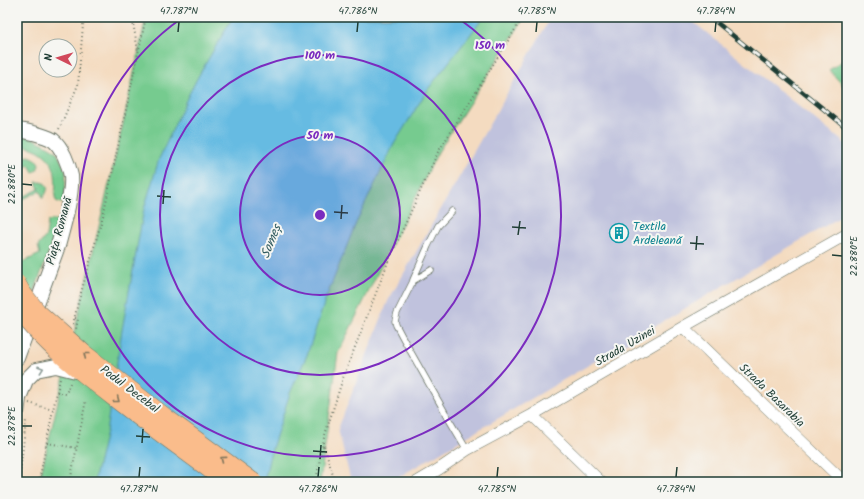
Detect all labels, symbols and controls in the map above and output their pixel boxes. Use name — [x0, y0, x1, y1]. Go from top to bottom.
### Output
text: 47.787°N — [160, 3, 198, 19]
text: 47.786°N — [339, 3, 378, 19]
text: 47.785°N — [518, 3, 557, 19]
text: 47.784°N — [697, 3, 736, 19]
text: 150 m — [475, 36, 505, 55]
north arrow — [38, 38, 78, 78]
text: 100 m — [305, 46, 335, 65]
text: N — [40, 53, 58, 61]
text: 50 m — [306, 126, 334, 145]
text: 22.880°E — [4, 163, 20, 204]
street label: Piața Romană — [41, 194, 78, 267]
centre of rings — [313, 208, 327, 222]
place label: Textila Ardeleană — [633, 217, 683, 250]
water label: Someș — [255, 220, 288, 262]
building icon: Textila Ardeleană — [608, 222, 630, 244]
text: 22.880°E — [846, 235, 862, 276]
street label: Strada Uzinei — [591, 321, 660, 371]
one-way arrow — [83, 353, 90, 360]
street label: Strada Basarabia — [734, 359, 809, 432]
street label: Podul Decebal — [96, 361, 163, 418]
one-way arrow — [38, 366, 45, 374]
one-way arrow — [113, 396, 120, 403]
text: 22.878°E — [4, 405, 20, 446]
one-way arrow — [220, 456, 227, 464]
text: 47.787°N — [120, 481, 158, 497]
text: 47.786°N — [299, 481, 338, 497]
text: 47.785°N — [478, 481, 517, 497]
text: 47.784°N — [657, 481, 696, 497]

